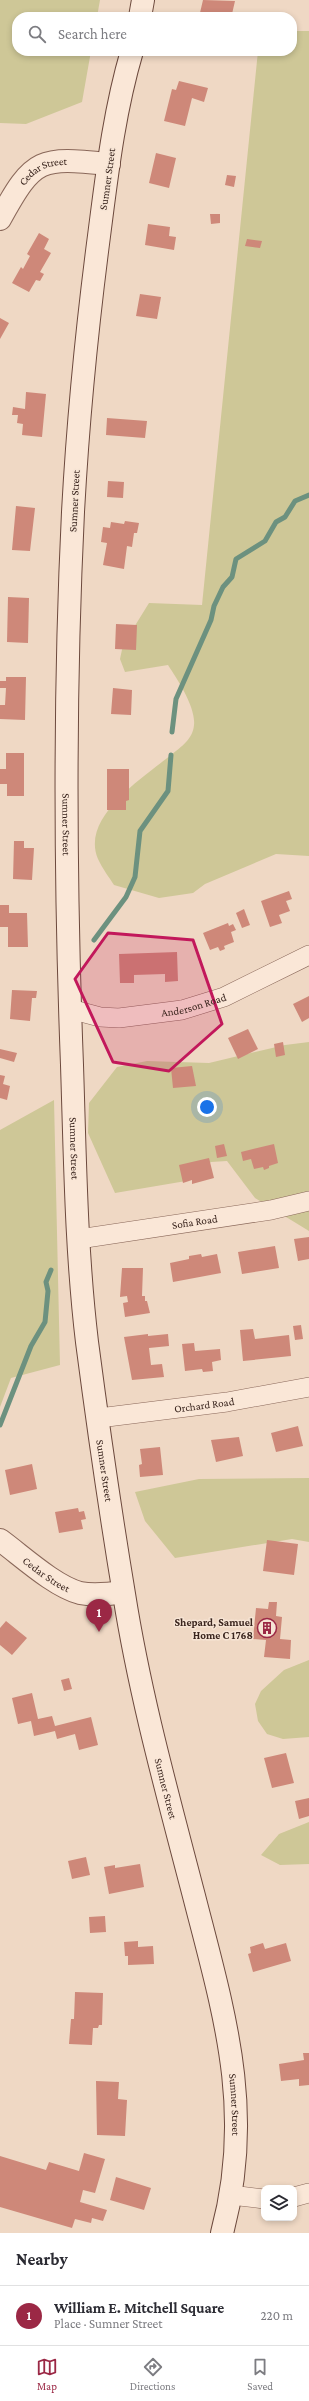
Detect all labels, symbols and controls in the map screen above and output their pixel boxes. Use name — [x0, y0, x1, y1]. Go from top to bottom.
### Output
search box — [12, 12, 297, 56]
icon: search — [26, 23, 48, 45]
text: Search here — [58, 26, 127, 42]
street label: Sumner Street — [97, 147, 117, 211]
street label: Cedar Street — [16, 155, 68, 188]
street label: Sumner Street — [66, 469, 82, 532]
street label: Sumner Street — [61, 793, 73, 856]
street label: Anderson Road — [160, 991, 228, 1019]
your location — [197, 1097, 217, 1117]
street label: Sumner Street — [68, 1117, 82, 1180]
street label: Sofia Road — [171, 1212, 219, 1231]
street label: Orchard Road — [173, 1395, 235, 1415]
street label: Sumner Street — [94, 1439, 115, 1503]
street label: Cedar Street — [21, 1554, 72, 1595]
pin: 1 — [86, 1599, 112, 1632]
place label: Shepard, Samuel Home C 1768 — [175, 1616, 254, 1641]
building icon: Shepard, Samuel Home C 1768 — [256, 1617, 278, 1639]
street label: Sumner Street — [153, 1757, 180, 1821]
street label: Sumner Street — [227, 2073, 242, 2136]
map controls — [261, 2185, 297, 2221]
button: layers — [261, 2185, 297, 2221]
text: Nearby — [16, 2250, 68, 2269]
text: William E. Mitchell Square — [54, 2300, 224, 2316]
text: 1 — [27, 2308, 31, 2323]
text: 220 m — [260, 2308, 293, 2323]
text: Place · Sumner Street — [54, 2316, 163, 2331]
tab: Map — [36, 2356, 58, 2392]
tab: Directions — [130, 2356, 175, 2392]
tab: Saved — [247, 2356, 273, 2392]

